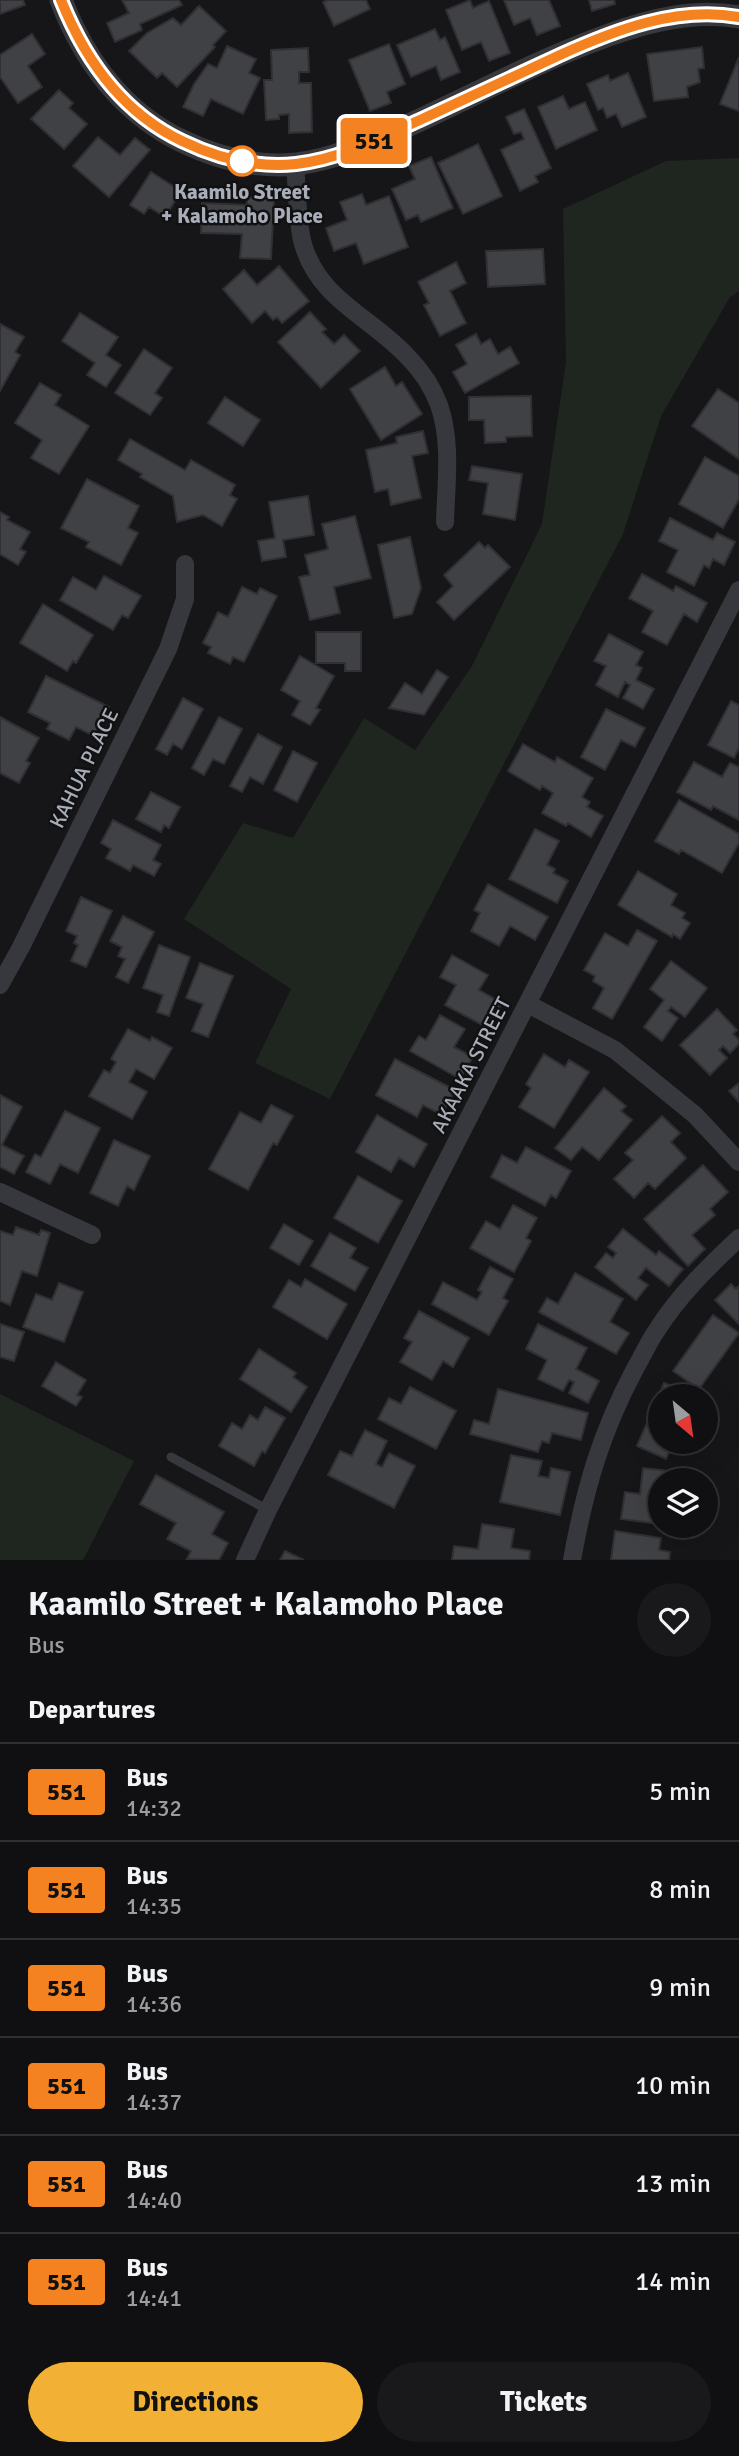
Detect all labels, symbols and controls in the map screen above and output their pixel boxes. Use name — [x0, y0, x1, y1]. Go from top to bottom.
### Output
line badge: 551 — [334, 118, 414, 164]
text: 551 — [355, 126, 393, 156]
marker: Kaamilo Street + Kalamoho Place — [227, 146, 257, 176]
place label: Kaamilo Street + Kalamoho Place — [161, 179, 323, 229]
street label: KAHUA PLACE — [44, 704, 124, 832]
street label: AKAAKA STREET — [426, 992, 517, 1137]
north arrow — [648, 1384, 718, 1454]
map controls — [648, 1384, 718, 1538]
button: layers — [648, 1468, 718, 1538]
button: heart — [637, 1583, 711, 1657]
text: Kaamilo Street + Kalamoho Place — [28, 1584, 504, 1625]
text: Bus — [28, 1631, 65, 1660]
text: Departures — [28, 1694, 155, 1726]
text: Bus — [126, 1762, 168, 1794]
text: 5 min — [649, 1776, 711, 1808]
text: 551 — [47, 1777, 86, 1807]
text: 14:32 — [126, 1794, 182, 1823]
text: Bus — [126, 1860, 168, 1892]
text: 8 min — [649, 1874, 711, 1906]
text: 551 — [47, 1875, 86, 1905]
text: 14:35 — [126, 1892, 182, 1921]
text: Bus — [126, 1958, 168, 1990]
text: 9 min — [649, 1972, 711, 2004]
text: 551 — [47, 1973, 86, 2003]
text: 14:36 — [126, 1990, 182, 2019]
text: Bus — [126, 2056, 168, 2088]
text: 10 min — [635, 2070, 711, 2102]
text: 551 — [47, 2071, 86, 2101]
text: 14:37 — [126, 2088, 182, 2117]
text: Bus — [126, 2154, 168, 2186]
text: 13 min — [635, 2168, 711, 2200]
text: 551 — [47, 2169, 86, 2199]
text: 14:40 — [126, 2186, 182, 2215]
text: Bus — [126, 2252, 168, 2284]
text: 14 min — [635, 2266, 711, 2298]
text: 551 — [47, 2267, 86, 2297]
text: 14:41 — [126, 2284, 182, 2313]
button: Directions — [28, 2362, 363, 2442]
button: Tickets — [377, 2362, 711, 2442]

